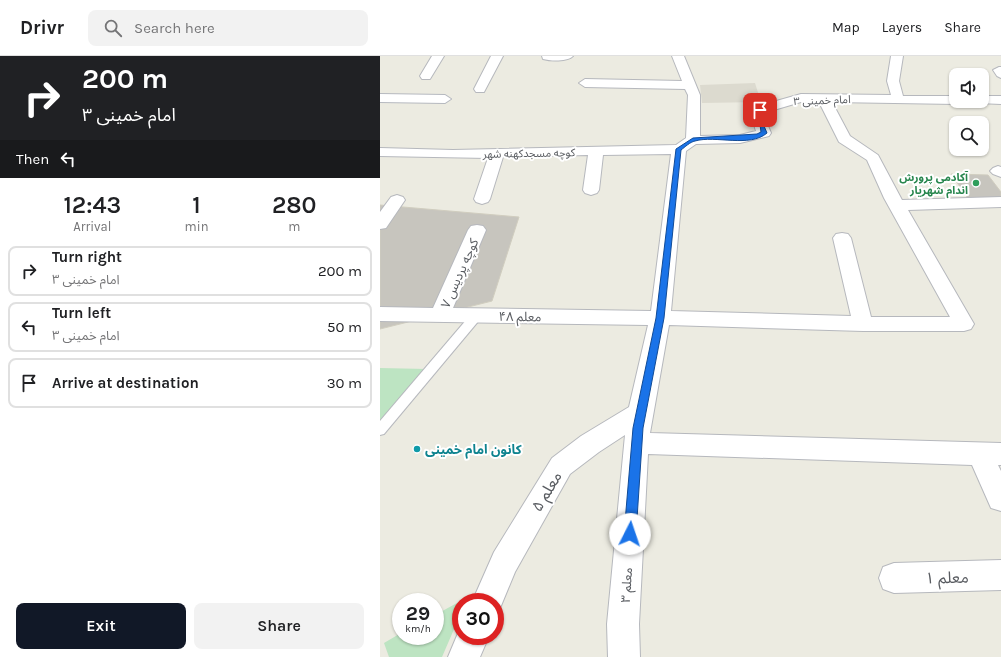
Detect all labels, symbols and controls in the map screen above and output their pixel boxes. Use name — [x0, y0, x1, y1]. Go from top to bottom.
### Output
search box — [88, 10, 368, 46]
text: Drivr — [20, 17, 64, 39]
icon: search — [102, 17, 124, 39]
text: Search here — [134, 19, 215, 37]
text: Map — [832, 19, 860, 36]
text: Layers — [882, 19, 922, 36]
text: Share — [944, 19, 981, 36]
text: 200 m — [82, 62, 168, 95]
map controls — [949, 68, 989, 156]
button: sound — [949, 68, 989, 108]
icon: right — [16, 72, 68, 124]
pin — [743, 93, 777, 127]
street label: امام خمینی ۳ — [793, 93, 851, 109]
icon: arrive — [749, 99, 771, 121]
text: امام خمینی ۳ — [82, 104, 176, 126]
button: search — [949, 116, 989, 156]
street label: کوچه مسجدکهنه شهر — [482, 146, 576, 162]
icon: left — [57, 148, 79, 170]
text: Then — [16, 150, 49, 168]
place label: آکادمی پرورش اندام شهریار — [899, 171, 968, 199]
marker: آکادمی پرورش اندام شهریار — [971, 178, 981, 188]
text: 12:43 — [63, 191, 121, 219]
text: 1 — [192, 191, 201, 219]
text: 280 — [272, 191, 317, 219]
text: Arrival — [73, 219, 111, 234]
text: min — [185, 219, 209, 234]
text: m — [288, 219, 300, 234]
street label: کوچه پردیس ۷ — [437, 236, 484, 311]
text: Turn right — [52, 248, 122, 266]
icon: right — [18, 260, 40, 282]
text: 200 m — [318, 262, 362, 280]
text: امام خمینی ۳ — [52, 272, 120, 287]
text: Turn left — [52, 304, 111, 322]
street label: معلم ۴۸ — [498, 309, 542, 327]
icon: left — [18, 316, 40, 338]
text: 50 m — [327, 318, 362, 336]
text: امام خمینی ۳ — [52, 328, 120, 343]
icon: arrive — [18, 372, 40, 394]
text: Arrive at destination — [52, 374, 199, 392]
text: 30 m — [327, 374, 362, 392]
place label: کانون امام خمینی — [425, 442, 522, 459]
marker: کانون امام خمینی — [412, 444, 422, 454]
street label: معلم ۵ — [527, 468, 568, 516]
position arrow — [609, 513, 651, 555]
street label: معلم ۳ — [618, 567, 638, 603]
street label: معلم ۱ — [925, 568, 969, 590]
speed limit sign: 30 — [452, 593, 504, 645]
text: 29 — [406, 602, 430, 625]
button: Exit — [16, 603, 186, 649]
button: Share — [194, 603, 364, 649]
text: km/h — [405, 623, 431, 635]

